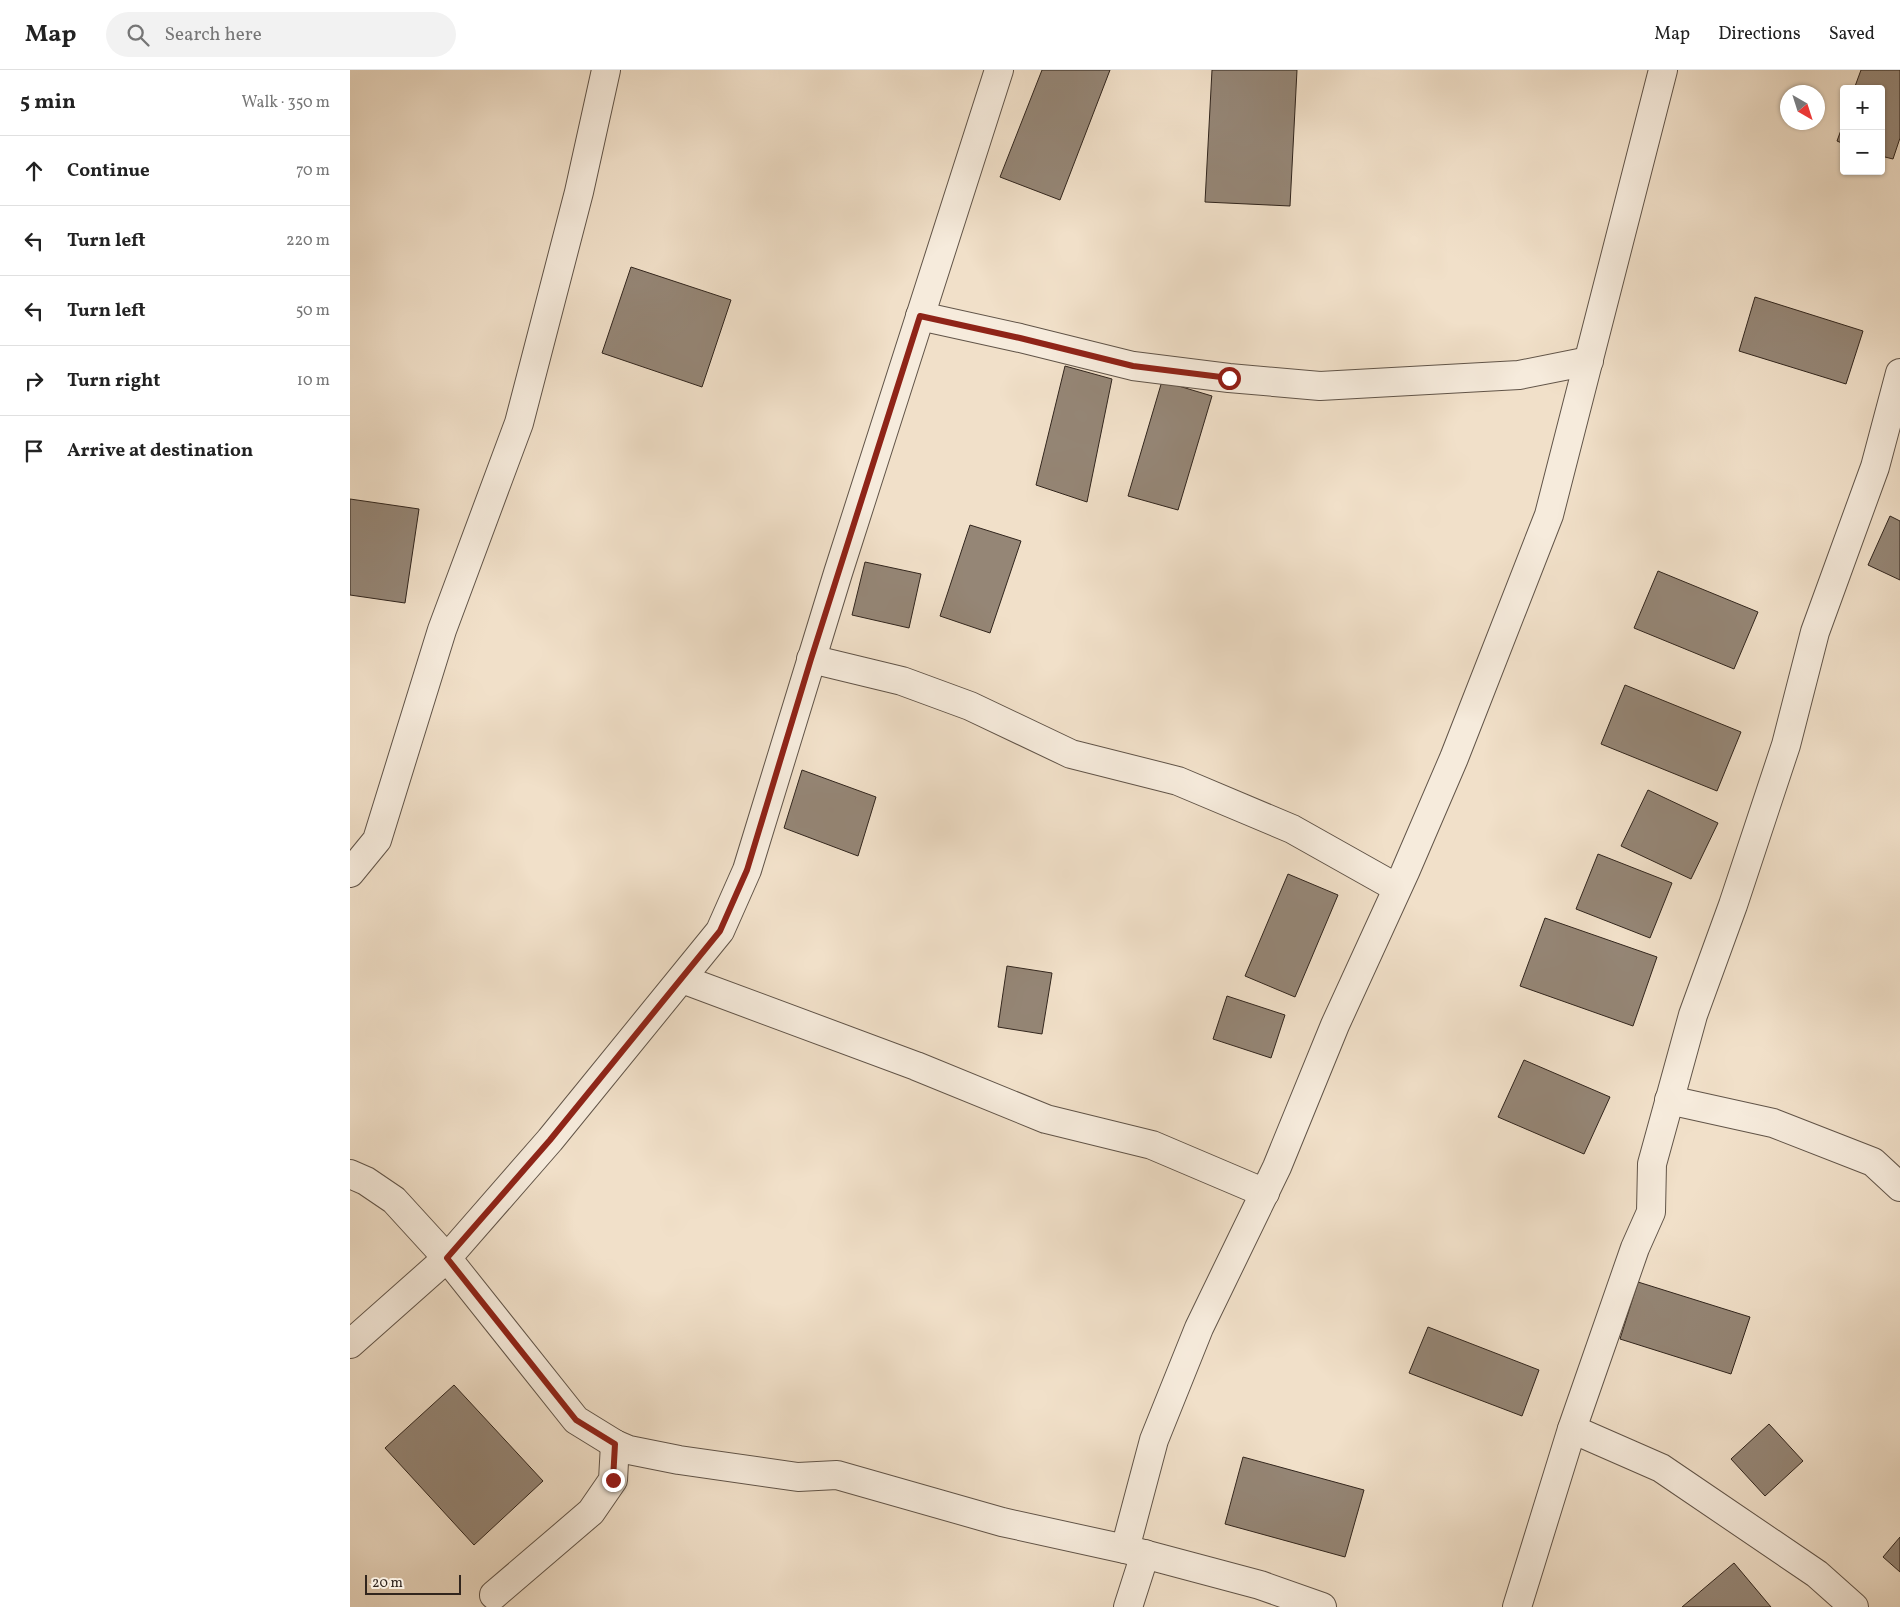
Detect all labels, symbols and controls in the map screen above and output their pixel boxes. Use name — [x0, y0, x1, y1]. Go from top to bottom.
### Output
search box — [106, 12, 456, 57]
text: Map — [25, 18, 76, 52]
icon: search — [124, 21, 152, 49]
text: Search here — [164, 22, 262, 48]
text: Map — [1654, 22, 1690, 47]
text: Directions — [1718, 22, 1801, 47]
text: Saved — [1829, 22, 1875, 47]
north arrow — [1780, 85, 1825, 130]
map controls — [1840, 85, 1885, 175]
button: + — [1840, 85, 1885, 130]
text: 5 min — [20, 88, 76, 117]
text: Walk · 350 m — [242, 92, 330, 114]
button: − — [1840, 130, 1885, 175]
icon: ahead — [20, 157, 48, 185]
text: Continue — [67, 158, 150, 184]
text: 70 m — [296, 160, 330, 182]
icon: left — [20, 227, 48, 255]
text: Turn left — [67, 228, 146, 254]
text: 220 m — [286, 230, 330, 252]
icon: left — [20, 297, 48, 325]
text: Turn left — [67, 298, 146, 324]
text: 50 m — [296, 300, 330, 322]
icon: right — [20, 367, 48, 395]
route start — [1218, 367, 1241, 390]
text: Turn right — [67, 368, 160, 394]
text: 10 m — [297, 370, 330, 392]
icon: arrive — [20, 437, 48, 465]
text: Arrive at destination — [67, 438, 253, 464]
route end — [602, 1469, 625, 1492]
scale bar — [365, 1572, 461, 1595]
text: 20 m — [372, 1574, 403, 1593]

